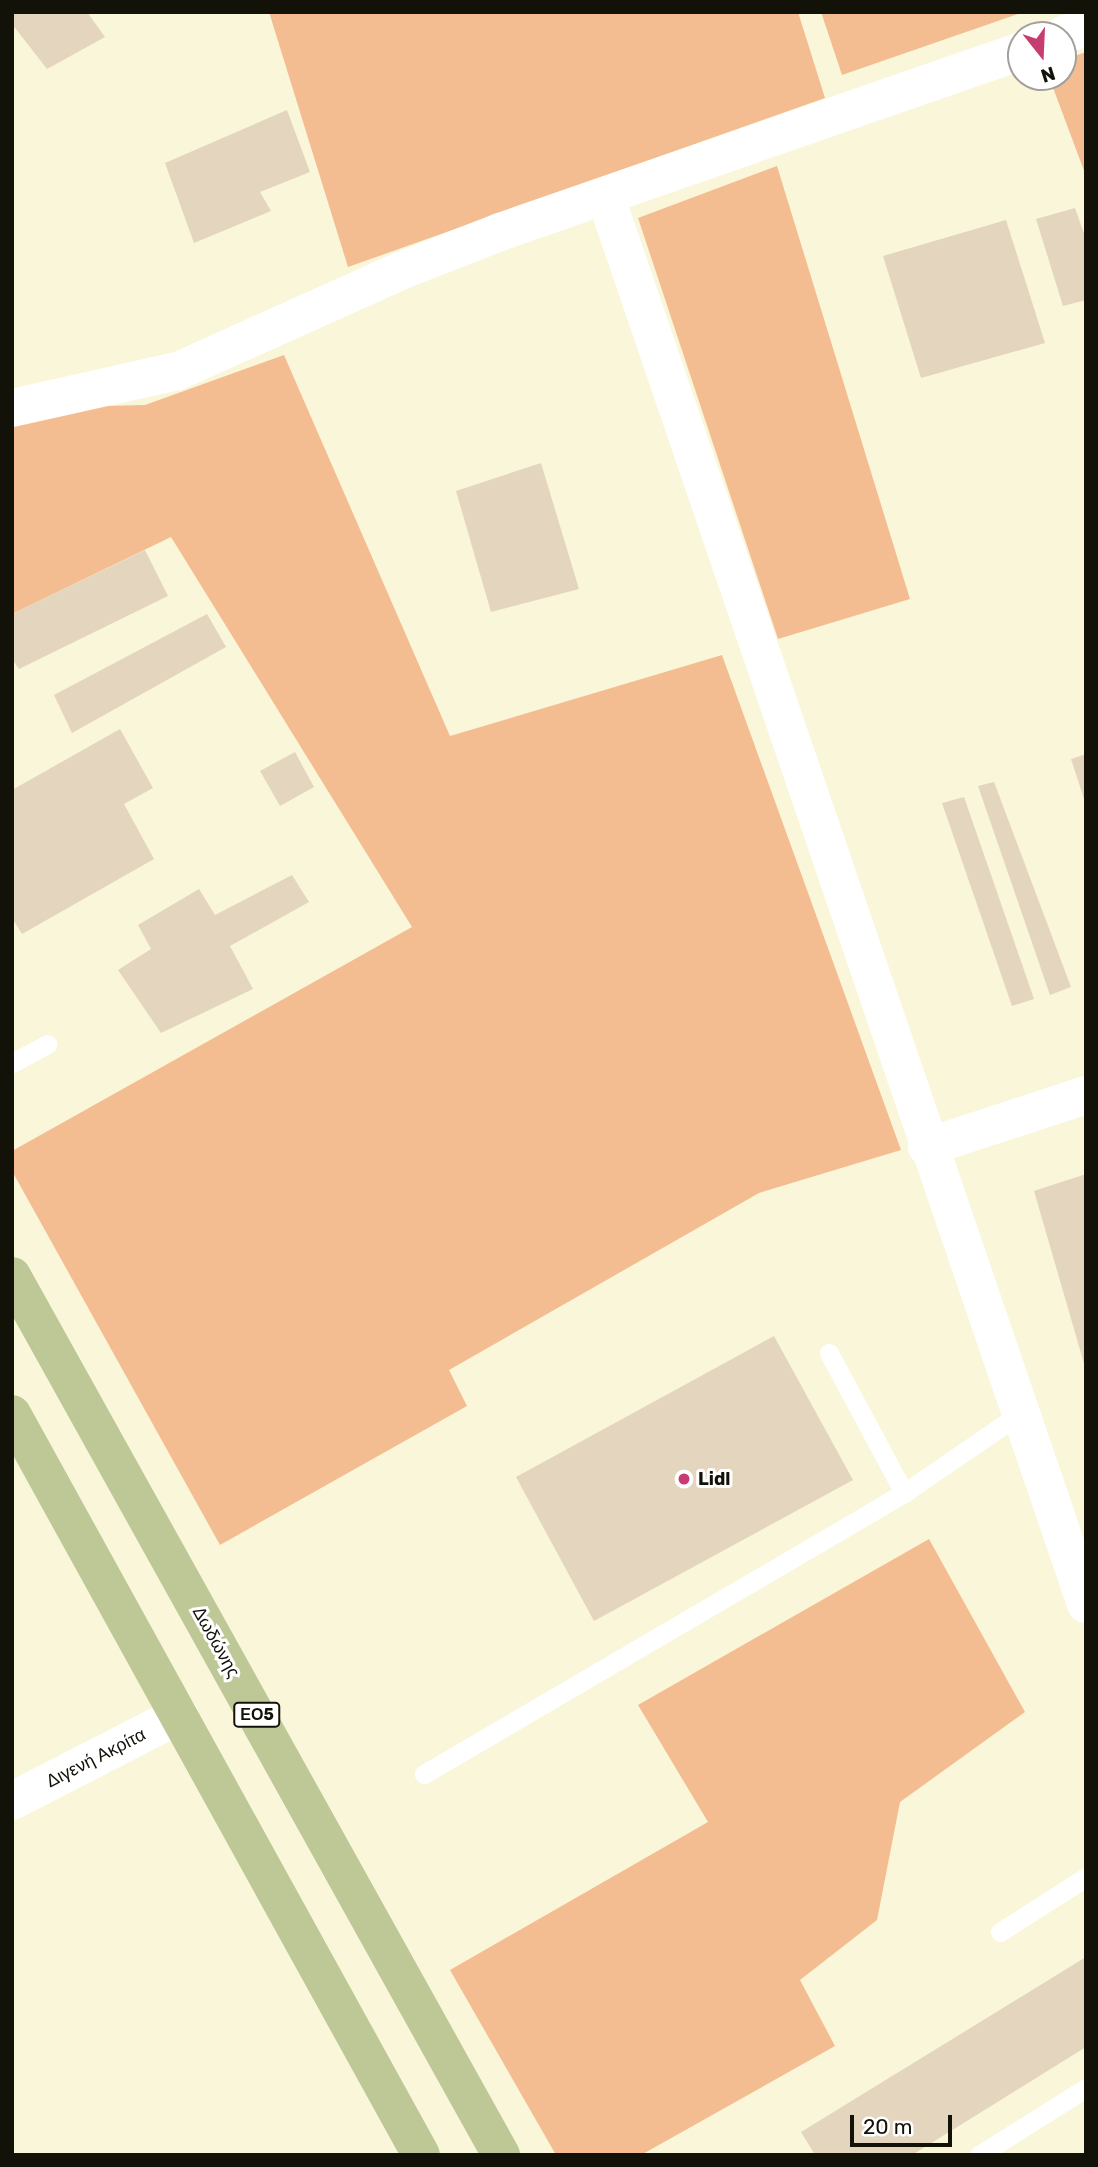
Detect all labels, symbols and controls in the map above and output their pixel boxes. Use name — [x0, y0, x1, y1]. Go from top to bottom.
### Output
north arrow — [1007, 21, 1077, 91]
text: N — [1038, 61, 1058, 88]
place label: Lidl — [698, 1468, 730, 1490]
marker: Lidl — [676, 1471, 692, 1487]
street label: Δωδώνης — [188, 1603, 244, 1681]
road number: ΕΟ5 — [232, 1702, 282, 1728]
street label: Διγενή Ακρίτα — [43, 1724, 149, 1792]
scale bar — [853, 2100, 954, 2144]
text: 20 m — [863, 2114, 912, 2139]

